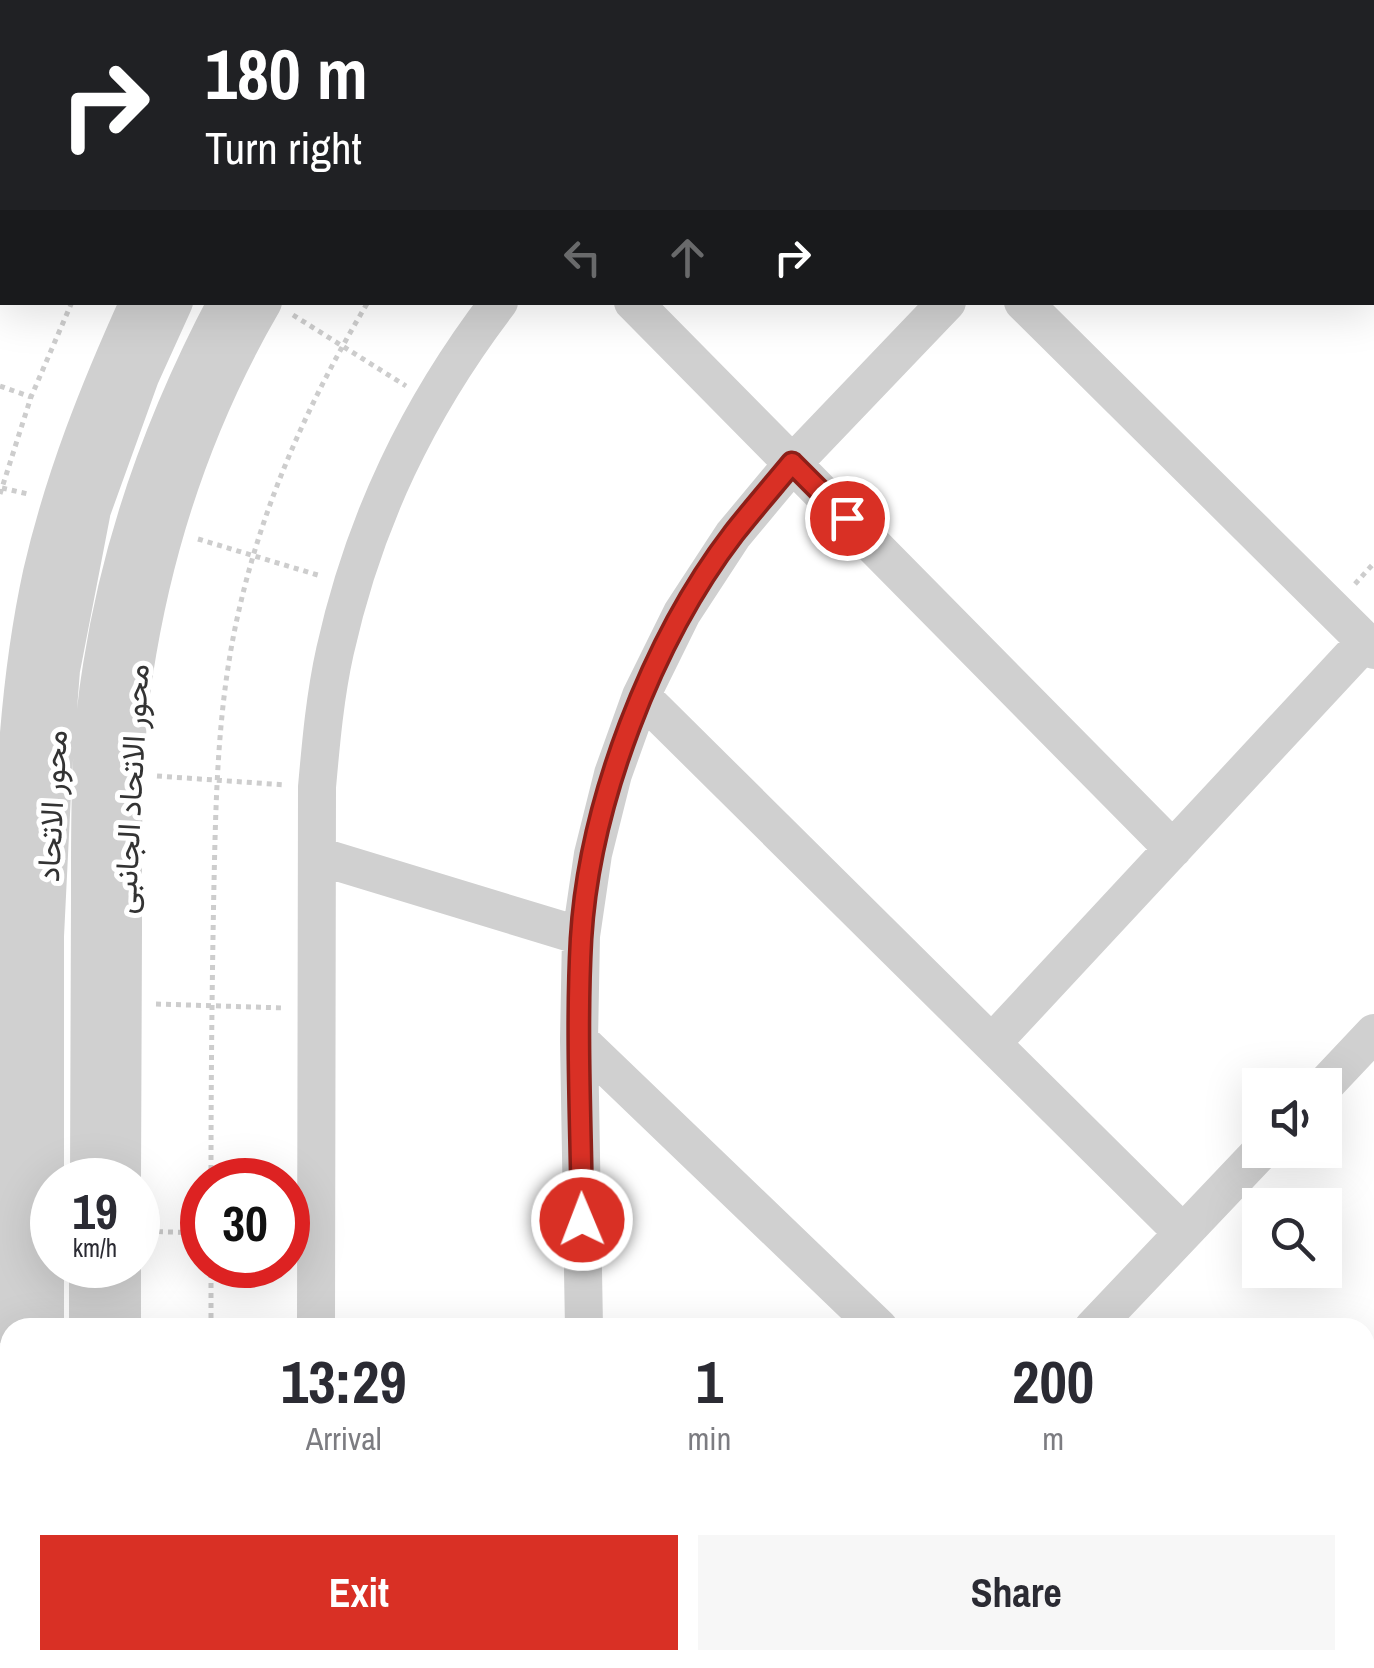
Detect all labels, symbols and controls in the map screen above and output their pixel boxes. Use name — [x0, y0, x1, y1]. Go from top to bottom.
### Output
text: 180 m — [205, 27, 368, 121]
icon: right — [40, 40, 170, 170]
text: Turn right — [205, 117, 362, 178]
icon: left — [555, 230, 610, 285]
icon: ahead — [660, 230, 715, 285]
icon: right — [765, 230, 820, 285]
pin — [805, 476, 890, 561]
icon: arrive — [820, 491, 875, 546]
street label: محور الاتحاد الجانبى — [102, 663, 159, 915]
street label: محور الاتحاد — [26, 729, 77, 883]
map controls — [1242, 1068, 1342, 1288]
button: sound — [1242, 1068, 1342, 1168]
speed limit sign: 30 — [180, 1158, 310, 1288]
position arrow — [530, 1168, 634, 1272]
text: 19 — [72, 1177, 118, 1245]
button: search — [1242, 1188, 1342, 1288]
text: km/h — [73, 1231, 117, 1265]
text: 13:29 — [281, 1341, 407, 1422]
text: 1 — [696, 1341, 723, 1422]
text: 200 — [1012, 1341, 1094, 1422]
text: Arrival — [306, 1417, 382, 1460]
text: min — [687, 1417, 731, 1460]
text: m — [1042, 1417, 1064, 1460]
button: Exit — [40, 1535, 678, 1650]
button: Share — [698, 1535, 1335, 1650]

